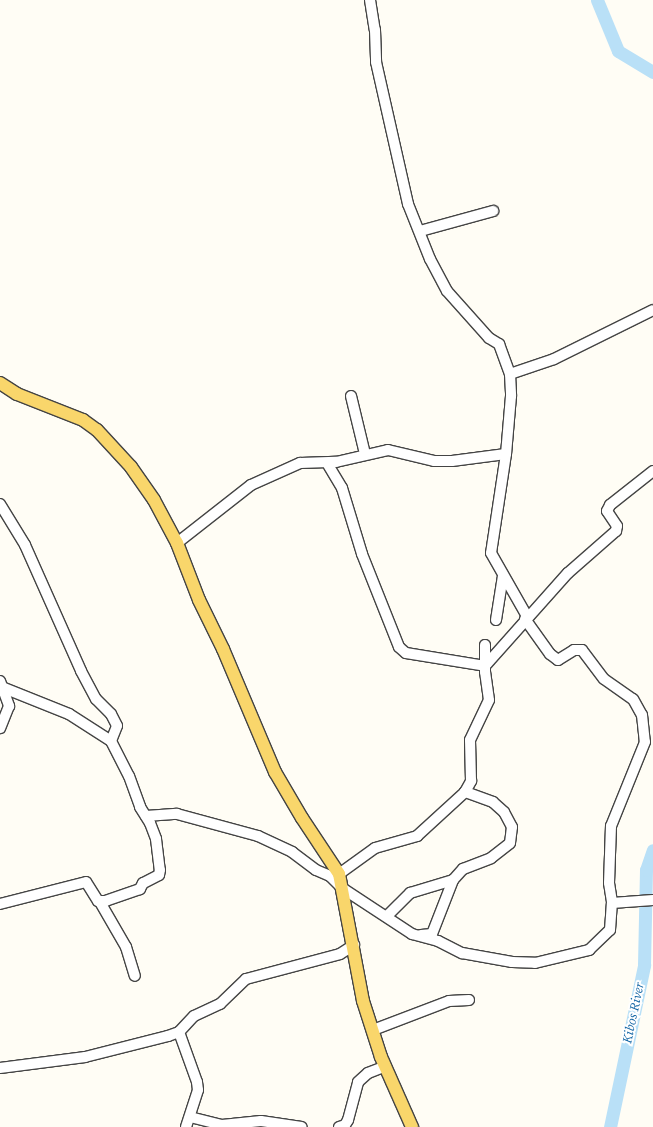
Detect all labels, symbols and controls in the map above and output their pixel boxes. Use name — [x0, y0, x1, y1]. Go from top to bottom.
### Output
water label: Kibos River — [620, 981, 648, 1045]

